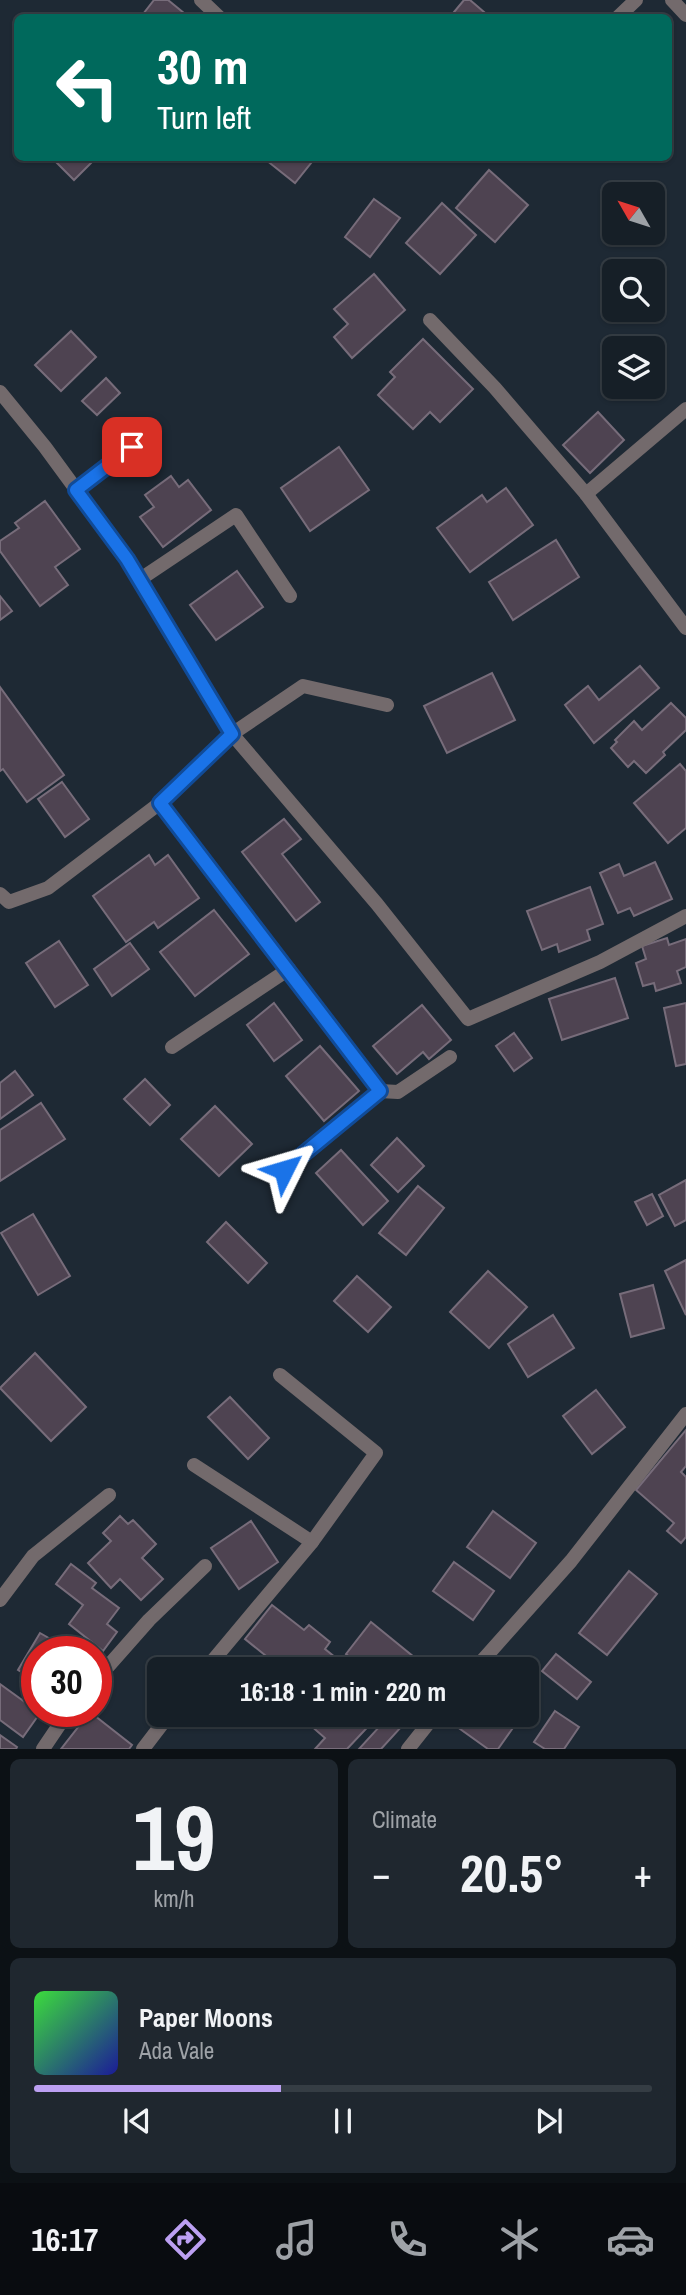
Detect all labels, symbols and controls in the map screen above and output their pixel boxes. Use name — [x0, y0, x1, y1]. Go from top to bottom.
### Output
text: 30 m — [157, 33, 249, 99]
icon: left — [42, 42, 133, 133]
text: Turn left — [157, 96, 251, 139]
north arrow — [602, 182, 665, 245]
map controls — [602, 182, 665, 399]
button: search — [602, 259, 665, 322]
button: layers — [602, 336, 665, 399]
pin — [102, 417, 162, 477]
icon: arrive — [113, 428, 151, 466]
position arrow — [247, 1133, 321, 1207]
speed limit sign: 30 — [21, 1636, 112, 1727]
text: 16:18 · 1 min · 220 m — [240, 1674, 446, 1709]
text: 19 — [133, 1776, 216, 1898]
text: Climate — [372, 1804, 437, 1835]
text: 20.5° — [460, 1838, 564, 1908]
text: − — [372, 1848, 390, 1899]
text: + — [634, 1848, 652, 1899]
text: km/h — [154, 1883, 194, 1914]
text: Paper Moons — [139, 2000, 273, 2035]
text: Ada Vale — [139, 2035, 214, 2066]
icon: previous — [118, 2102, 156, 2140]
icon: pause — [324, 2102, 362, 2140]
icon: next — [530, 2102, 568, 2140]
icon: directions — [161, 2215, 210, 2264]
icon: music — [272, 2215, 321, 2264]
icon: phone — [383, 2215, 432, 2264]
icon: climate — [495, 2215, 544, 2264]
icon: car — [606, 2215, 655, 2264]
text: 16:17 — [31, 2218, 98, 2261]

